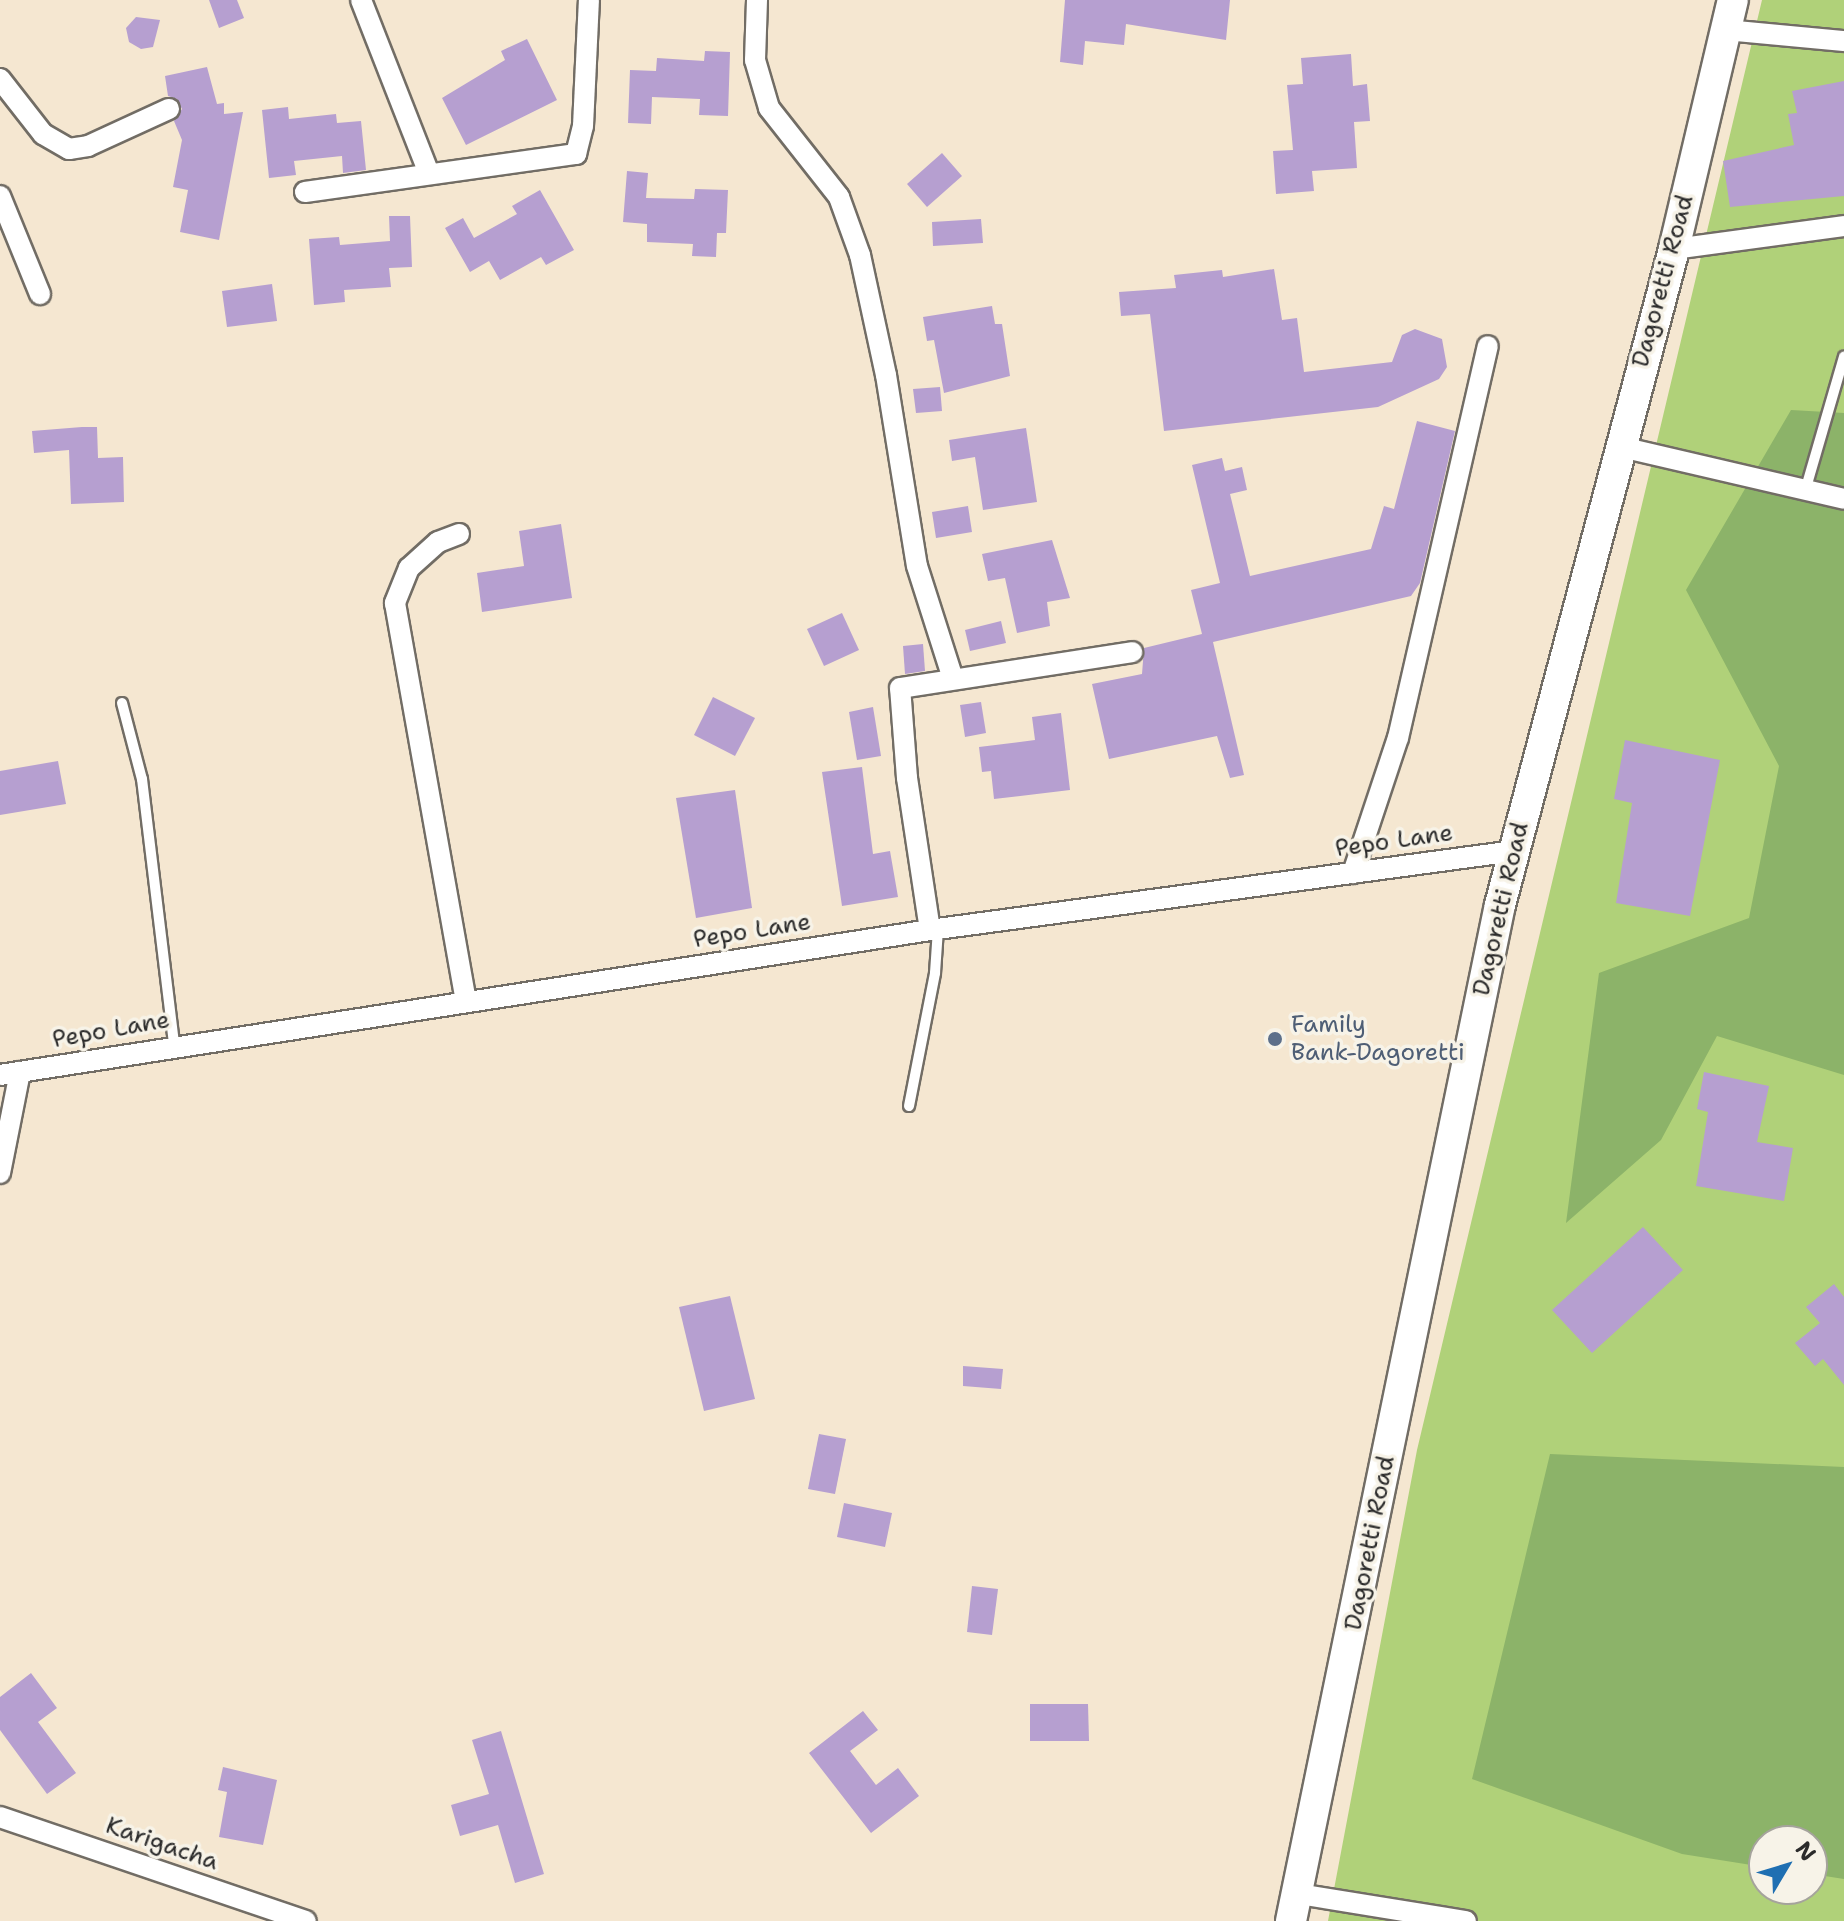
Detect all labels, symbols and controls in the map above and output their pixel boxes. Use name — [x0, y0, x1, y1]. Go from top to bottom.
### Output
street label: Dagoretti Road — [1626, 192, 1700, 370]
street label: Pepo Lane — [1333, 818, 1455, 864]
street label: Dagoretti Road — [1467, 819, 1535, 999]
street label: Pepo Lane — [691, 908, 813, 954]
street label: Pepo Lane — [50, 1006, 172, 1054]
place label: Family Bank-Dagoretti — [1291, 1011, 1465, 1067]
marker: Family Bank-Dagoretti — [1266, 1030, 1284, 1048]
street label: Dagoretti Road — [1339, 1453, 1401, 1633]
street label: Karigacha — [102, 1811, 222, 1877]
north arrow — [1748, 1825, 1828, 1905]
text: N — [1789, 1835, 1823, 1867]

